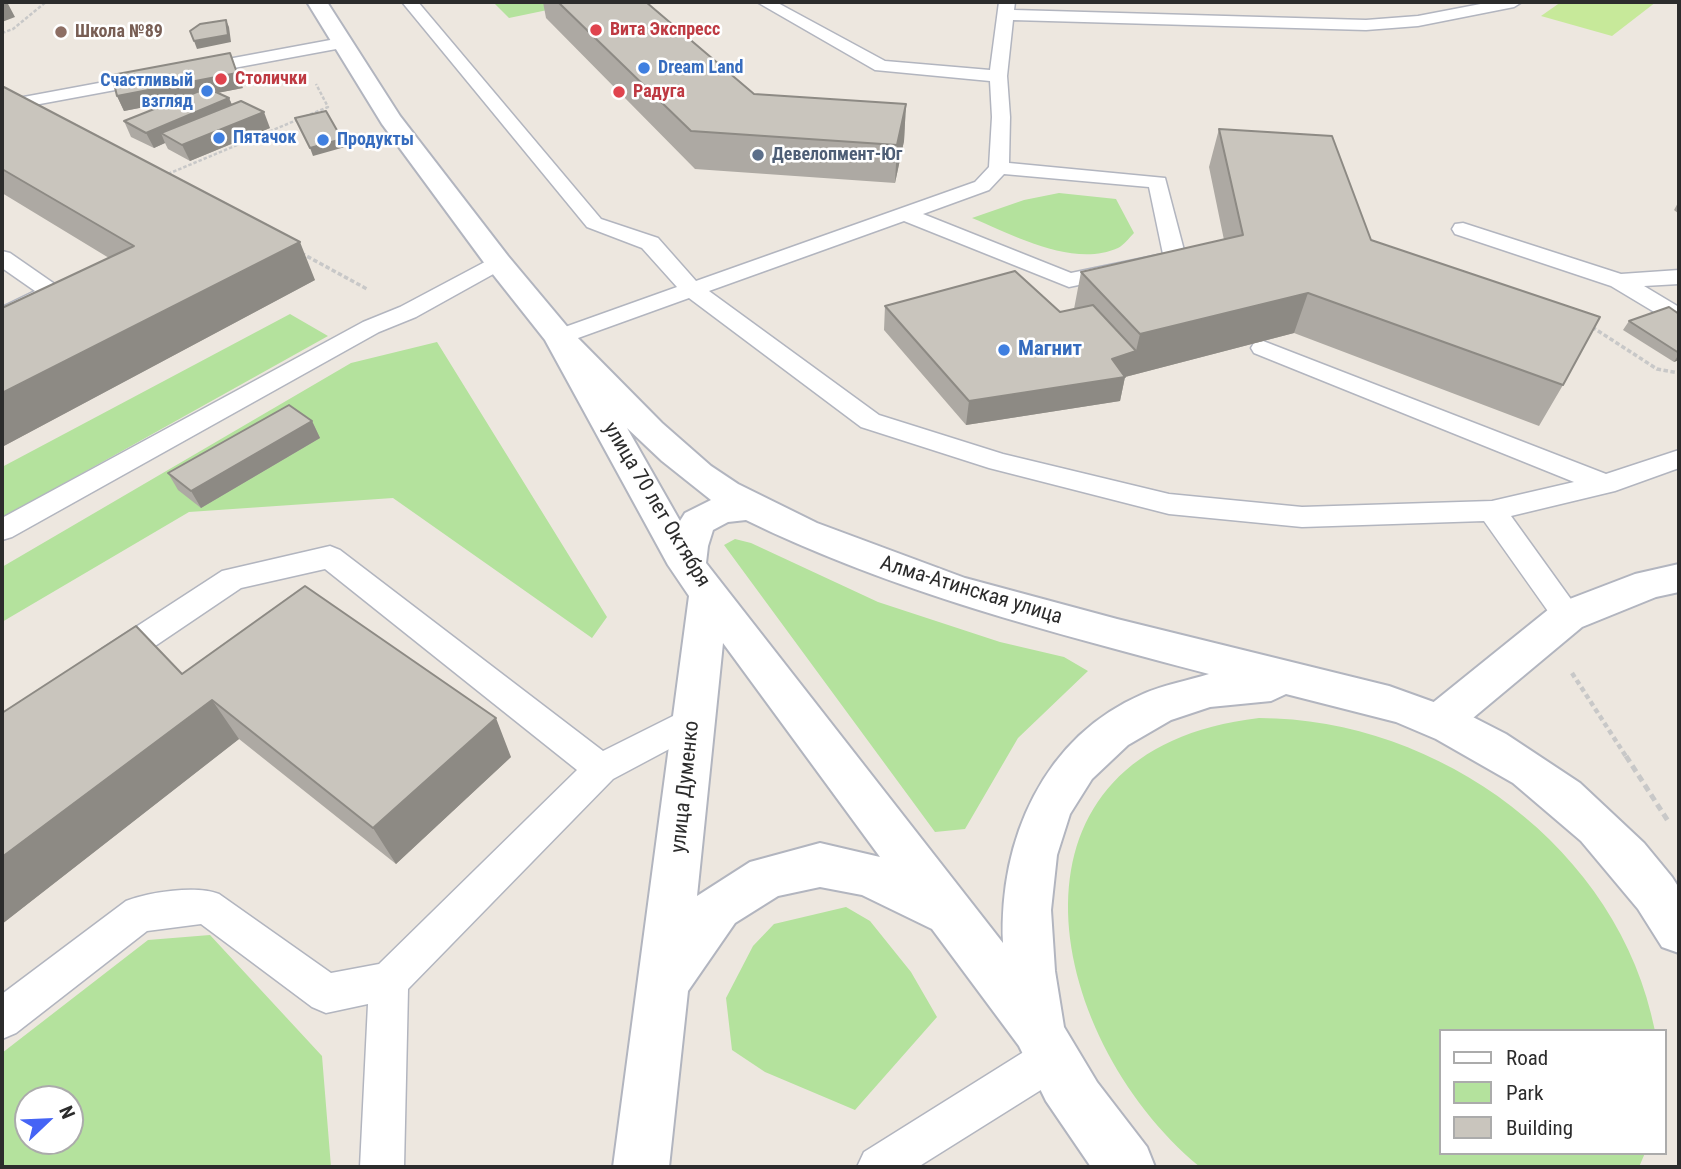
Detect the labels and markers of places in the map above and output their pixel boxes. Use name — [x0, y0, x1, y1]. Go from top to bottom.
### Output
place label: Вита Экспресс — [610, 19, 720, 41]
place label: Школа №89 — [75, 21, 163, 43]
marker: Вита Экспресс — [588, 22, 604, 38]
marker: Школа №89 — [53, 24, 69, 40]
place label: Dream Land — [658, 57, 743, 79]
marker: Dream Land — [636, 60, 652, 76]
place label: Столички — [235, 68, 307, 90]
place label: Счастливый взгляд — [100, 70, 193, 112]
marker: Столички — [213, 71, 229, 87]
place label: Радуга — [633, 81, 685, 103]
marker: Счастливый взгляд — [199, 83, 215, 99]
marker: Радуга — [611, 84, 627, 100]
place label: Пятачок — [233, 127, 296, 149]
place label: Продукты — [337, 129, 414, 151]
marker: Пятачок — [211, 130, 227, 146]
marker: Продукты — [315, 132, 331, 148]
place label: Девелопмент-Юг — [772, 144, 903, 166]
marker: Девелопмент-Юг — [750, 147, 766, 163]
place label: Магнит — [1018, 337, 1082, 363]
marker: Магнит — [996, 342, 1012, 358]

